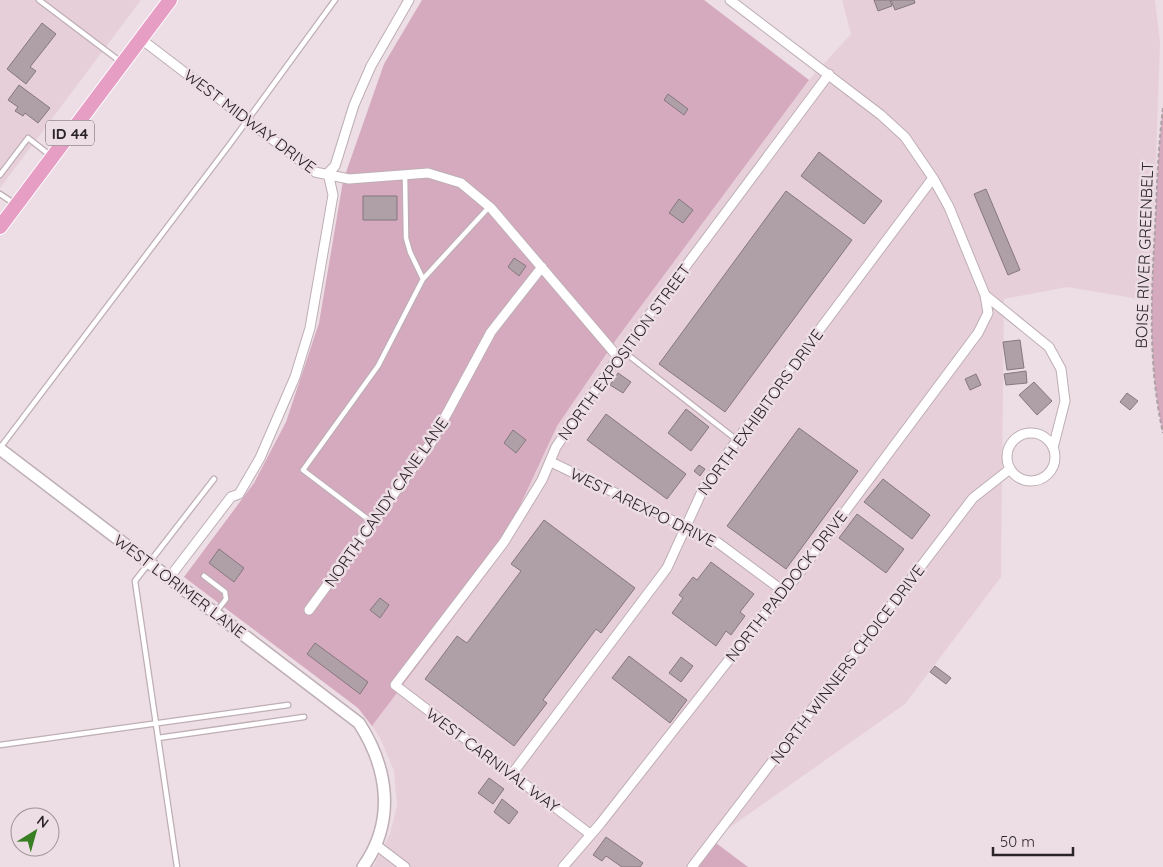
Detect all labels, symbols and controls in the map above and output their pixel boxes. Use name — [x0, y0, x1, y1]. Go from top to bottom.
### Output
street label: WEST MIDWAY DRIVE — [180, 65, 320, 177]
road number: ID 44 — [46, 120, 94, 146]
street label: BOISE RIVER GREENBELT — [1131, 161, 1157, 349]
street label: NORTH EXPOSITION STREET — [553, 260, 695, 444]
street label: NORTH EXHIBITORS DRIVE — [693, 325, 827, 499]
street label: NORTH CANDY CANE LANE — [320, 413, 452, 591]
street label: WEST AREXPO DRIVE — [567, 463, 719, 551]
street label: NORTH PADDOCK DRIVE — [721, 507, 851, 665]
street label: WEST LORIMER LANE — [110, 530, 250, 642]
street label: NORTH WINNERS CHOICE DRIVE — [766, 561, 928, 767]
street label: WEST CARNIVAL WAY — [422, 703, 564, 817]
north arrow — [10, 807, 60, 857]
text: N — [33, 811, 52, 832]
scale bar — [993, 824, 1073, 856]
text: 50 m — [1000, 832, 1035, 851]

